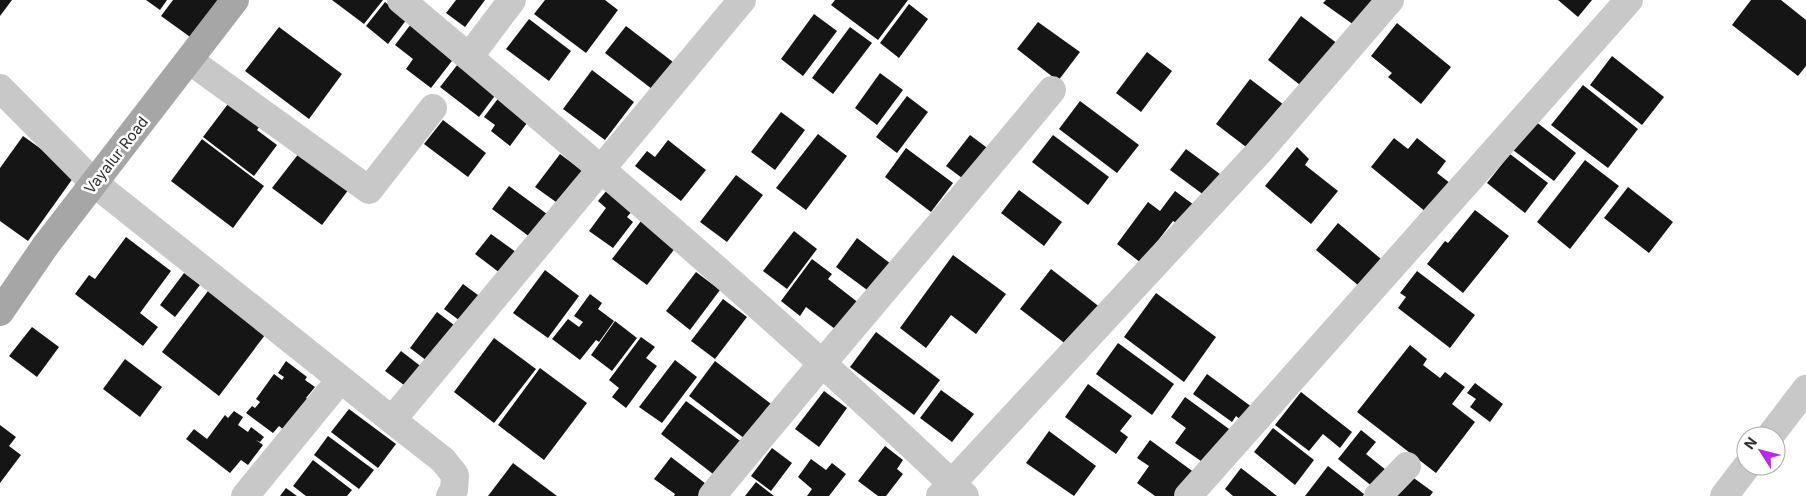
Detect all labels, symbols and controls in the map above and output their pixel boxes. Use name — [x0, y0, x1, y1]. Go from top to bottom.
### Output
street label: Vayalur Road — [80, 112, 152, 198]
north arrow — [1736, 426, 1786, 476]
text: N — [1740, 434, 1760, 452]

